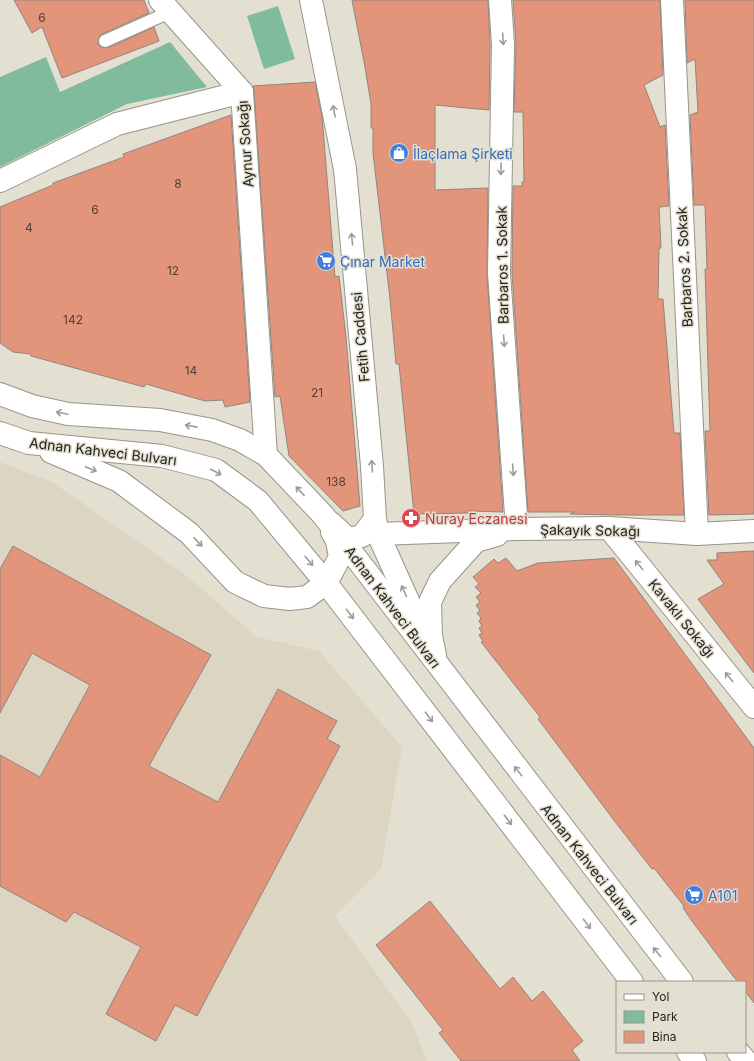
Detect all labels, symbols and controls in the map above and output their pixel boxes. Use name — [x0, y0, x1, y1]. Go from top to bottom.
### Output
house number: 6 — [38, 10, 46, 25]
one-way arrow — [499, 32, 507, 45]
street label: Aynur Sokağı — [233, 100, 257, 188]
one-way arrow — [329, 105, 337, 118]
shop icon: İlaçlama Şirketi — [388, 142, 410, 164]
place label: İlaçlama Şirketi — [413, 145, 513, 162]
one-way arrow — [497, 162, 505, 175]
house number: 8 — [174, 176, 182, 191]
house number: 6 — [91, 202, 99, 217]
street label: Barbaros 1. Sokak — [492, 205, 512, 324]
street label: Barbaros 2. Sokak — [672, 206, 696, 328]
house number: 4 — [25, 220, 33, 235]
one-way arrow — [348, 233, 355, 246]
supermarket icon: Çınar Market — [315, 250, 337, 272]
place label: Çınar Market — [340, 253, 425, 270]
house number: 12 — [167, 263, 179, 278]
street label: Fetih Caddesi — [348, 291, 372, 383]
house number: 142 — [63, 312, 83, 327]
one-way arrow — [501, 334, 508, 347]
house number: 14 — [185, 363, 198, 378]
house number: 21 — [311, 385, 323, 400]
one-way arrow — [56, 408, 69, 416]
one-way arrow — [185, 422, 198, 430]
street label: Adnan Kahveci Bulvarı — [28, 434, 178, 468]
one-way arrow — [368, 460, 375, 473]
one-way arrow — [510, 463, 517, 476]
one-way arrow — [85, 466, 97, 474]
one-way arrow — [210, 469, 222, 476]
house number: 138 — [326, 474, 346, 489]
one-way arrow — [295, 486, 305, 496]
pharmacy icon: Nuray Eczanesi — [400, 507, 422, 529]
place label: Nuray Eczanesi — [425, 510, 528, 527]
street label: Şakayık Sokağı — [540, 521, 640, 539]
one-way arrow — [193, 537, 202, 548]
street label: Adnan Kahveci Bulvarı — [342, 543, 444, 671]
one-way arrow — [304, 556, 313, 567]
one-way arrow — [635, 559, 643, 570]
street label: Kavaklı Sokağı — [645, 575, 719, 661]
one-way arrow — [400, 585, 407, 597]
one-way arrow — [346, 608, 354, 619]
one-way arrow — [725, 671, 734, 682]
one-way arrow — [425, 712, 433, 723]
one-way arrow — [514, 765, 523, 776]
street label: Adnan Kahveci Bulvarı — [538, 800, 642, 928]
one-way arrow — [504, 815, 513, 826]
supermarket icon: A101 — [683, 884, 705, 906]
place label: A101 — [708, 887, 737, 904]
one-way arrow — [583, 918, 592, 929]
one-way arrow — [653, 946, 662, 957]
legend — [616, 981, 746, 1053]
text: Yol — [652, 989, 669, 1004]
text: Park — [652, 1009, 678, 1024]
text: Bina — [652, 1029, 677, 1044]

